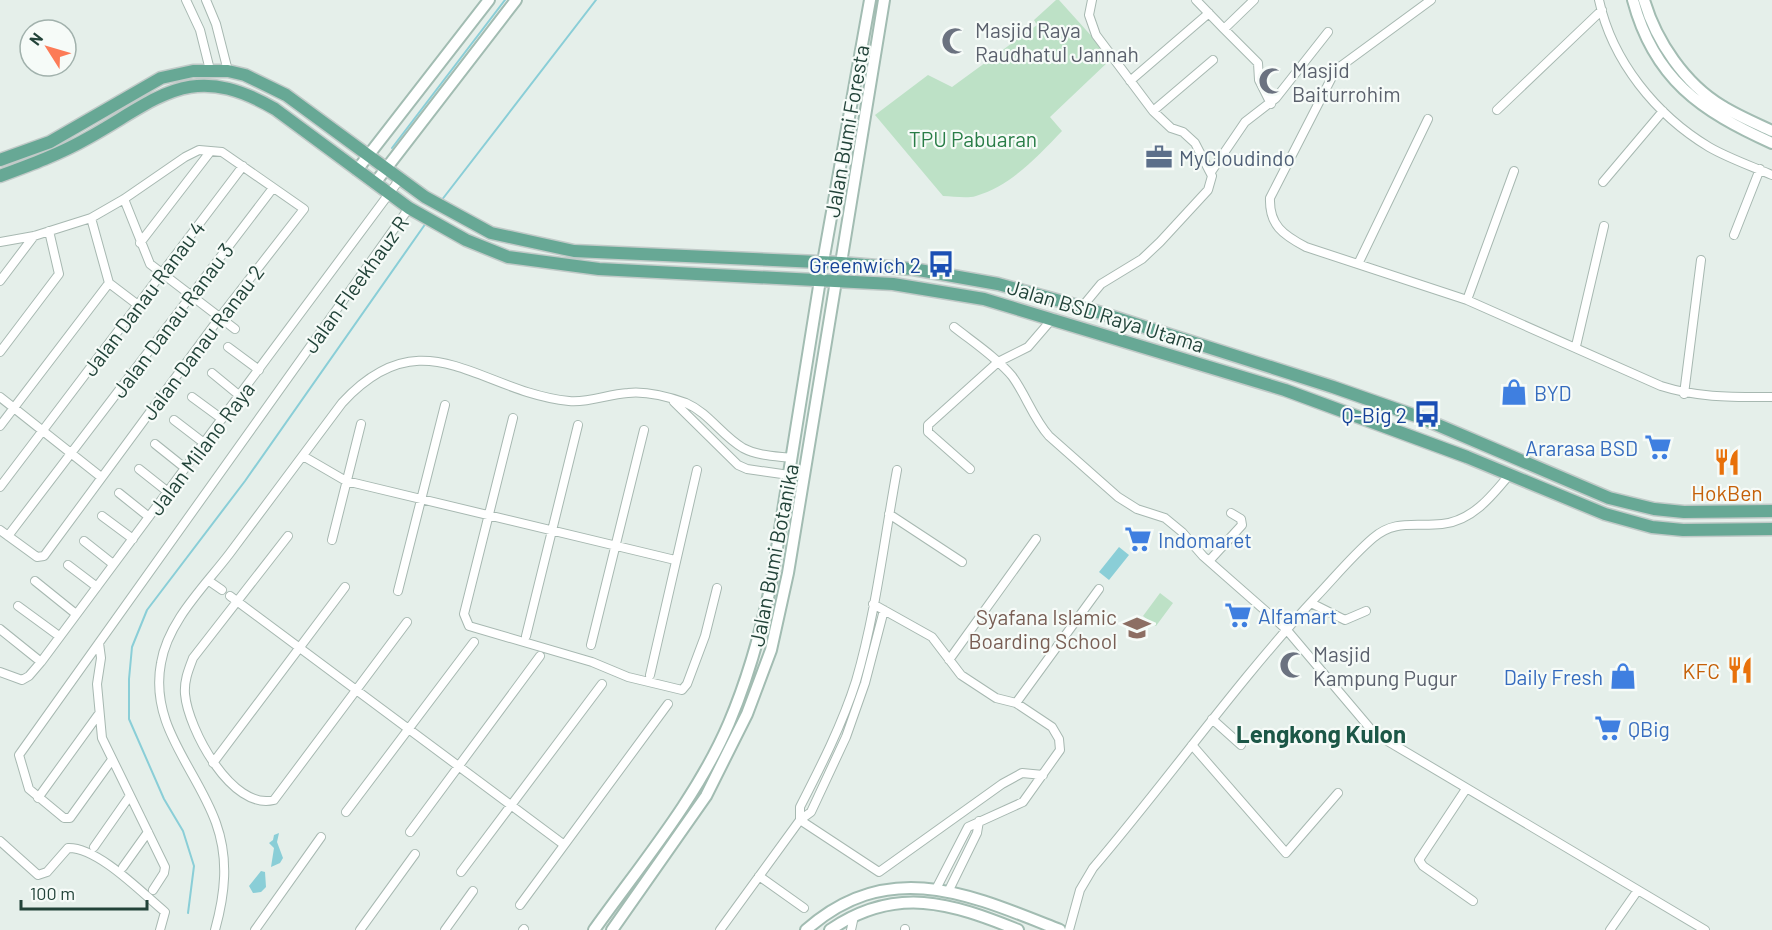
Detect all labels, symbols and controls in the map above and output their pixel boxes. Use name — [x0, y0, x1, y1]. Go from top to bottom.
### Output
place label: Masjid Raya Raudhatul Jannah — [975, 17, 1139, 66]
north arrow — [18, 18, 78, 78]
mosque icon: Masjid Raya Raudhatul Jannah — [940, 26, 970, 56]
text: N — [25, 29, 46, 49]
street label: Jalan Bumi Foresta — [819, 43, 873, 219]
place label: Masjid Baiturrohim — [1292, 57, 1401, 106]
mosque icon: Masjid Baiturrohim — [1257, 66, 1287, 96]
park label: TPU Pabuaran — [909, 126, 1037, 151]
office icon: MyCloudindo — [1144, 142, 1174, 172]
place label: MyCloudindo — [1179, 145, 1295, 170]
street label: Jalan Fleekhauz R — [297, 211, 413, 357]
street label: Jalan Danau Ranau 4 — [77, 216, 209, 380]
street label: Jalan Danau Ranau 3 — [106, 238, 238, 402]
bus stop icon: Greenwich 2 — [926, 249, 956, 279]
place label: Greenwich 2 — [809, 252, 921, 277]
street label: Jalan Danau Ranau 2 — [136, 260, 268, 424]
street label: Jalan BSD Raya Utama — [1005, 273, 1207, 357]
street label: Jalan Milano Raya — [143, 376, 259, 520]
shop icon: BYD — [1499, 377, 1529, 407]
place label: BYD — [1534, 380, 1571, 405]
bus stop icon: Q-Big 2 — [1412, 399, 1442, 429]
place label: Q-Big 2 — [1341, 402, 1407, 427]
supermarket icon: Ararasa BSD — [1643, 432, 1673, 462]
place label: Ararasa BSD — [1525, 435, 1638, 460]
restaurant icon: HokBen — [1712, 447, 1742, 477]
street label: Jalan Bumi Botanika — [743, 462, 803, 648]
place label: HokBen — [1691, 480, 1763, 505]
supermarket icon: Indomaret — [1123, 524, 1153, 554]
place label: Indomaret — [1158, 527, 1252, 552]
supermarket icon: Alfamart — [1223, 600, 1253, 630]
place label: Alfamart — [1258, 603, 1337, 628]
place label: Syafana Islamic Boarding School — [968, 604, 1117, 653]
school or university icon: Syafana Islamic Boarding School — [1122, 613, 1152, 643]
place label: Masjid Kampung Pugur — [1313, 641, 1458, 690]
mosque icon: Masjid Kampung Pugur — [1278, 650, 1308, 680]
restaurant icon: KFC — [1725, 655, 1755, 685]
place label: KFC — [1683, 658, 1720, 683]
shop icon: Daily Fresh — [1608, 661, 1638, 691]
place label: Daily Fresh — [1504, 664, 1603, 689]
supermarket icon: QBig — [1593, 713, 1623, 743]
place label: QBig — [1628, 716, 1670, 741]
district label: Lengkong Kulon — [1236, 719, 1406, 748]
scale bar — [21, 873, 147, 911]
text: 100 m — [30, 882, 75, 904]

